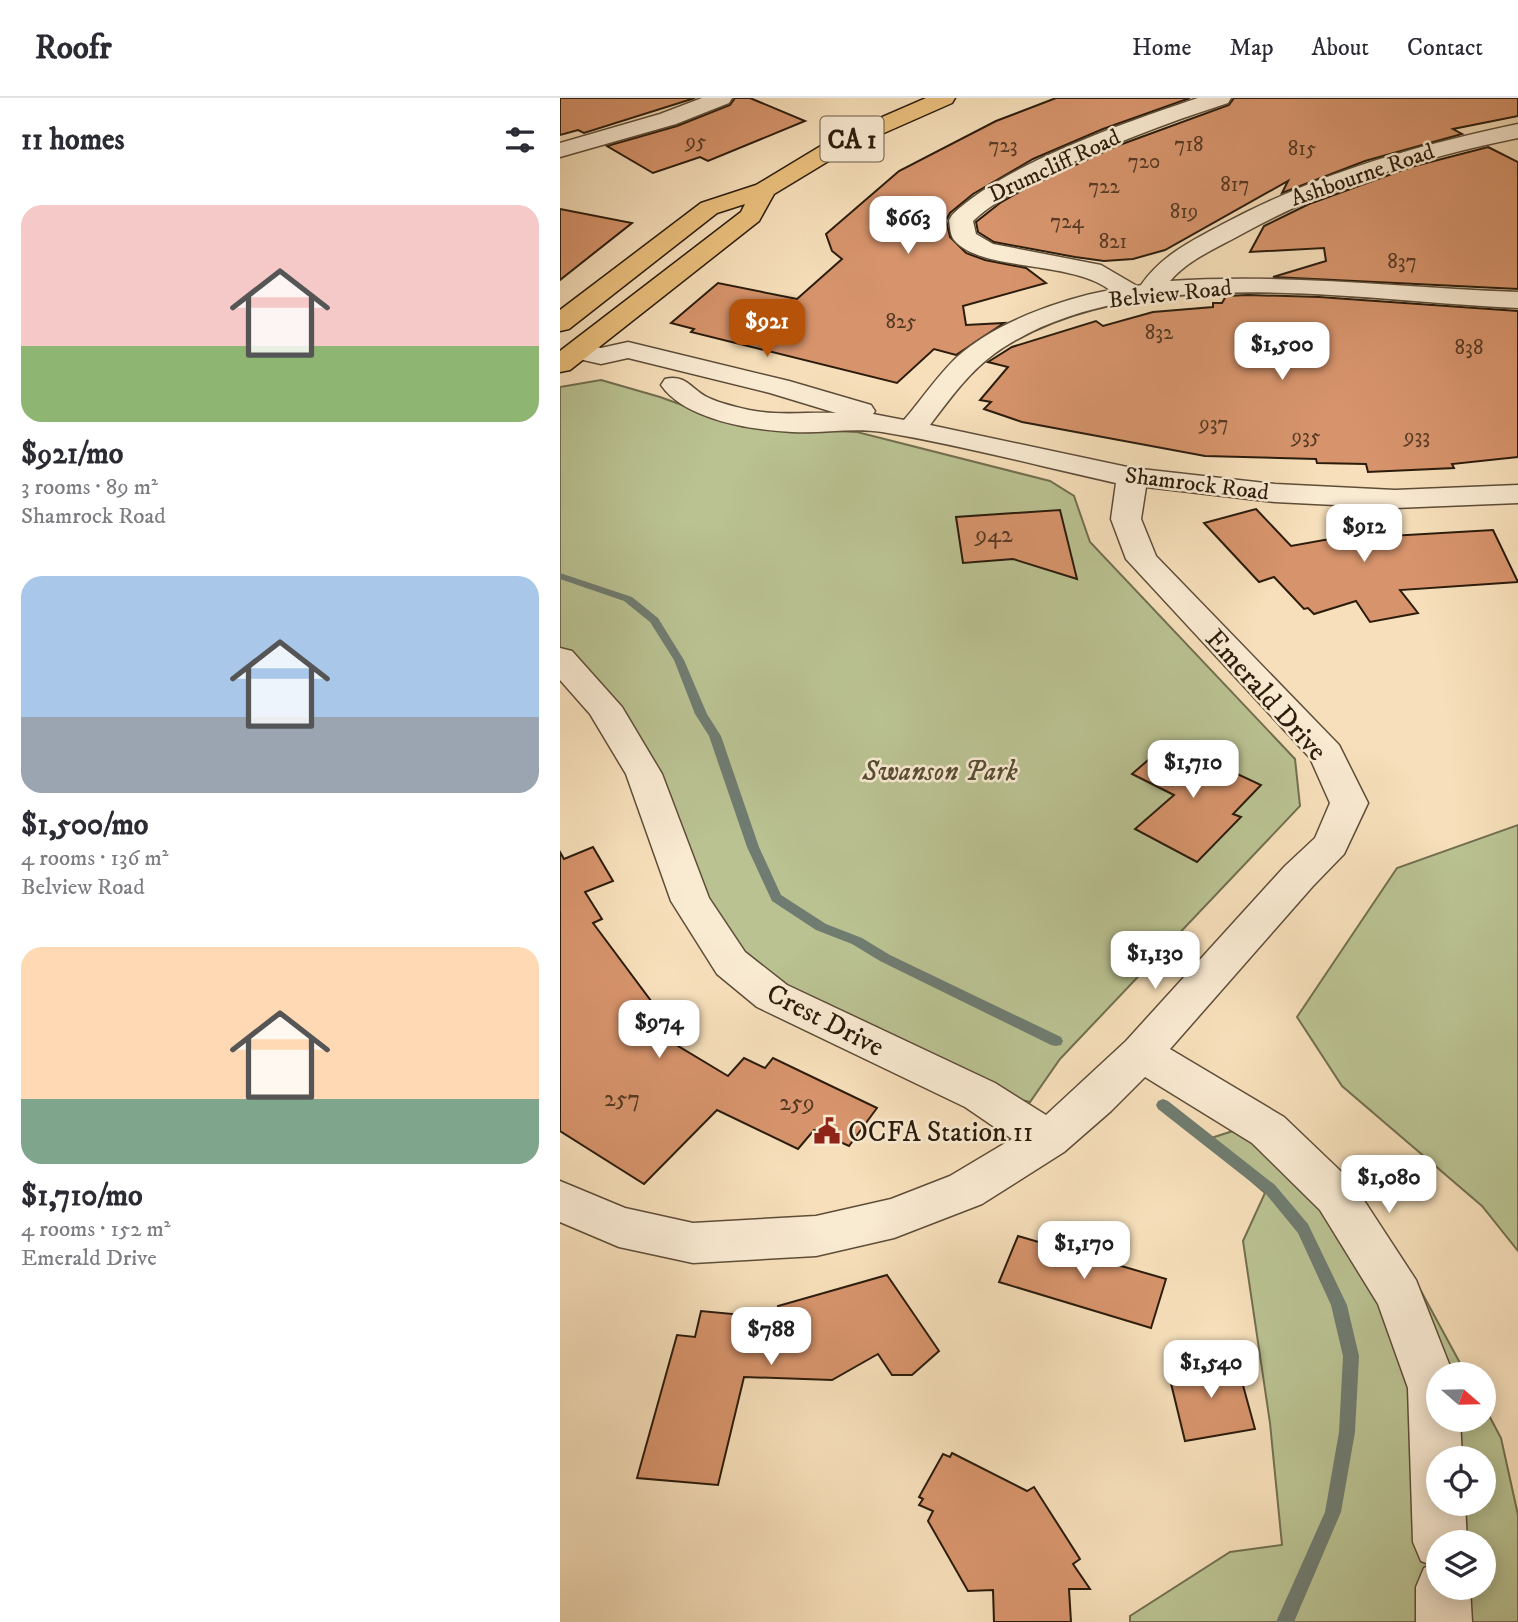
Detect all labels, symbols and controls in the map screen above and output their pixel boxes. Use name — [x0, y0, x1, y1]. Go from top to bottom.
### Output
text: Roofr — [35, 28, 112, 69]
text: Home — [1132, 33, 1191, 63]
text: Map — [1229, 33, 1274, 63]
text: About — [1312, 33, 1369, 63]
text: Contact — [1407, 33, 1483, 63]
road number: CA 1 — [820, 116, 884, 162]
icon: filters — [501, 121, 539, 159]
text: 11 homes — [21, 122, 125, 159]
street label: Drumcliff Road — [984, 123, 1126, 210]
house number: 95 — [685, 129, 706, 155]
house number: 718 — [1174, 132, 1204, 158]
house number: 723 — [988, 133, 1018, 159]
house number: 815 — [1288, 136, 1316, 162]
street label: Ashbourne Road — [1287, 137, 1439, 214]
house number: 720 — [1128, 149, 1160, 175]
house number: 817 — [1220, 172, 1250, 198]
house number: 722 — [1088, 174, 1121, 200]
pin: $663 — [867, 197, 949, 256]
house number: 819 — [1170, 199, 1198, 225]
text: $663 — [885, 204, 931, 233]
house number: 724 — [1050, 209, 1085, 235]
house number: 821 — [1099, 229, 1127, 255]
house number: 837 — [1387, 249, 1417, 275]
icon: home — [217, 250, 343, 376]
street label: Belview Road — [1107, 274, 1234, 315]
pin: $921 — [726, 300, 808, 359]
text: $921 — [745, 307, 789, 336]
house number: 825 — [885, 309, 917, 335]
house number: 832 — [1145, 320, 1174, 346]
pin: $1,500 — [1225, 322, 1339, 382]
text: $1,500 — [1250, 330, 1314, 359]
house number: 838 — [1455, 335, 1483, 361]
house number: 937 — [1198, 411, 1229, 437]
house number: 935 — [1291, 424, 1320, 450]
house number: 933 — [1403, 424, 1430, 450]
text: $921/mo — [21, 436, 123, 473]
street label: Shamrock Road — [1123, 461, 1271, 508]
text: 3 rooms · 89 m² — [21, 473, 158, 502]
text: Shamrock Road — [21, 502, 166, 531]
pin: $912 — [1323, 504, 1405, 564]
text: $912 — [1342, 512, 1386, 541]
house number: 942 — [974, 520, 1013, 550]
icon: home — [217, 621, 343, 747]
street label: Emerald Drive — [1198, 622, 1334, 768]
pin: $1,710 — [1136, 740, 1250, 800]
text: $1,710 — [1164, 748, 1222, 777]
park label: Swanson Park — [861, 754, 1018, 789]
text: $1,500/mo — [21, 807, 148, 844]
text: 4 rooms · 136 m² — [21, 844, 168, 873]
text: Belview Road — [21, 873, 145, 902]
pin: $1,130 — [1098, 932, 1212, 991]
text: $1,130 — [1127, 939, 1183, 968]
street label: Crest Drive — [761, 976, 890, 1065]
icon: home — [217, 992, 343, 1118]
pin: $974 — [618, 1000, 700, 1060]
text: $974 — [635, 1008, 684, 1037]
house number: 257 — [604, 1084, 640, 1114]
house number: 259 — [779, 1088, 815, 1118]
place label: OCFA Station 11 — [848, 1115, 1033, 1150]
public building icon: OCFA Station 11 — [812, 1116, 842, 1146]
pin: $1,080 — [1332, 1156, 1446, 1215]
text: $1,080 — [1357, 1163, 1421, 1192]
text: $1,710/mo — [21, 1178, 143, 1215]
text: 4 rooms · 152 m² — [21, 1215, 170, 1244]
pin: $1,170 — [1027, 1222, 1141, 1281]
text: $1,170 — [1054, 1229, 1114, 1258]
text: Emerald Drive — [21, 1244, 157, 1273]
pin: $788 — [730, 1308, 812, 1367]
text: $788 — [747, 1315, 795, 1344]
pin: $1,540 — [1154, 1340, 1268, 1400]
text: $1,540 — [1180, 1348, 1242, 1377]
north arrow — [1426, 1362, 1496, 1432]
map controls — [1426, 1362, 1496, 1600]
button: locate — [1426, 1446, 1496, 1516]
button: layers — [1426, 1530, 1496, 1600]

